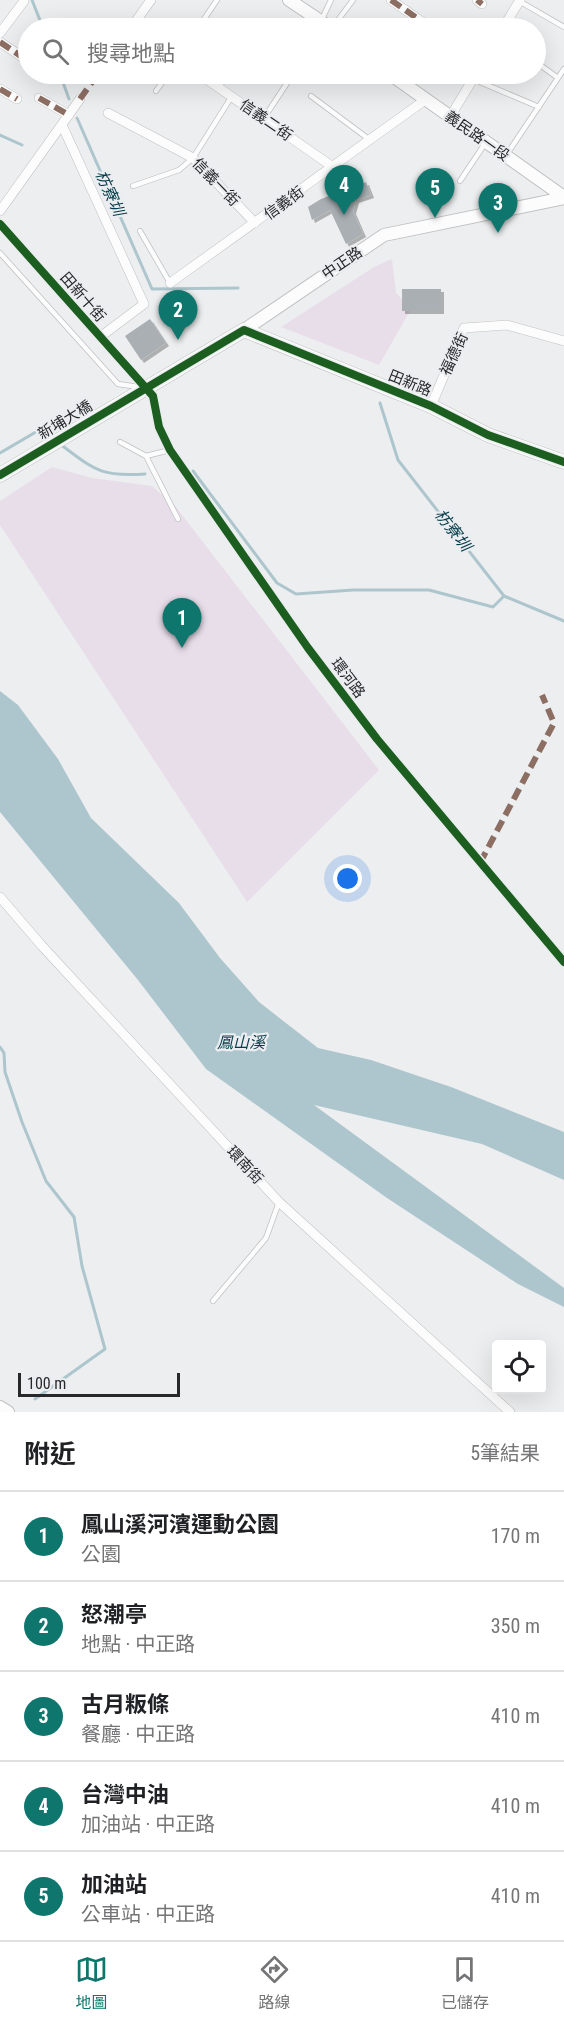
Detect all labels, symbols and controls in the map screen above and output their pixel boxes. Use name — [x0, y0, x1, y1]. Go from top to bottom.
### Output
search box — [18, 18, 546, 84]
icon: search — [39, 35, 72, 68]
text: 搜尋地點 — [87, 41, 175, 66]
street label: 信義二街 — [236, 95, 296, 145]
street label: 義民路一段 — [441, 107, 513, 165]
street label: 信義一街 — [189, 154, 243, 210]
pin: 4 — [324, 166, 364, 215]
water label: 枋寮圳 — [92, 167, 129, 221]
pin: 5 — [416, 168, 454, 218]
street label: 信義街 — [261, 182, 307, 224]
pin: 3 — [478, 184, 518, 233]
street label: 中正路 — [318, 243, 366, 283]
street label: 田新十街 — [57, 268, 109, 326]
pin: 2 — [158, 290, 198, 340]
street label: 福德街 — [436, 330, 472, 378]
street label: 田新路 — [386, 366, 434, 400]
street label: 新埔大橋 — [35, 397, 95, 443]
water label: 枋寮圳 — [431, 505, 476, 556]
pin: 1 — [162, 598, 201, 648]
street label: 環河路 — [327, 655, 369, 701]
your location — [333, 864, 362, 893]
water label: 鳳山溪 — [217, 1033, 267, 1052]
street label: 環南街 — [223, 1142, 267, 1188]
map controls — [492, 1340, 546, 1394]
button: locate — [492, 1340, 546, 1394]
scale bar — [18, 1370, 180, 1398]
text: 100 m — [27, 1374, 66, 1393]
text: 附近 — [24, 1439, 76, 1469]
text: 5筆結果 — [470, 1441, 540, 1465]
text: 鳳山溪河濱運動公園 — [81, 1512, 279, 1537]
text: 1 — [38, 1524, 49, 1548]
text: 170 m — [491, 1524, 540, 1548]
text: 公園 — [81, 1542, 121, 1566]
text: 怒潮亭 — [81, 1602, 147, 1627]
text: 2 — [38, 1614, 49, 1638]
text: 350 m — [491, 1614, 540, 1638]
text: 地點 · 中正路 — [81, 1632, 195, 1656]
text: 古月粄條 — [81, 1692, 169, 1717]
text: 3 — [38, 1704, 49, 1728]
text: 410 m — [491, 1704, 540, 1728]
text: 餐廳 · 中正路 — [81, 1722, 195, 1746]
text: 台灣中油 — [81, 1782, 169, 1807]
text: 4 — [38, 1794, 49, 1818]
text: 410 m — [491, 1794, 540, 1818]
text: 加油站 · 中正路 — [81, 1812, 215, 1836]
text: 加油站 — [81, 1872, 147, 1897]
text: 5 — [38, 1884, 49, 1908]
text: 410 m — [491, 1884, 540, 1908]
text: 公車站 · 中正路 — [81, 1902, 215, 1926]
tab: 地圖 — [75, 1953, 108, 2013]
tab: 路線 — [258, 1953, 291, 2013]
tab: 已儲存 — [441, 1953, 489, 2013]

